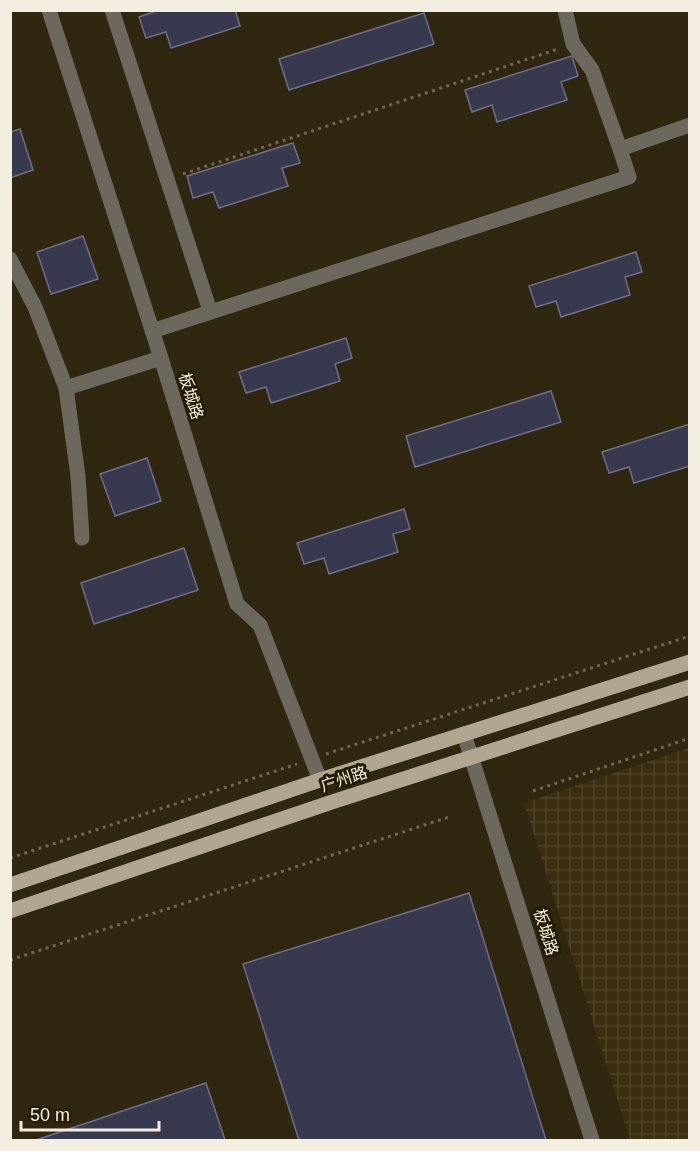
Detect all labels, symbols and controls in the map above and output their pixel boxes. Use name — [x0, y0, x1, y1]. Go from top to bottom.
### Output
street label: 板城路 — [176, 371, 206, 421]
street label: 广州路 — [319, 763, 369, 795]
street label: 板城路 — [531, 907, 561, 957]
scale bar — [21, 1094, 159, 1132]
text: 50 m — [30, 1105, 70, 1125]

